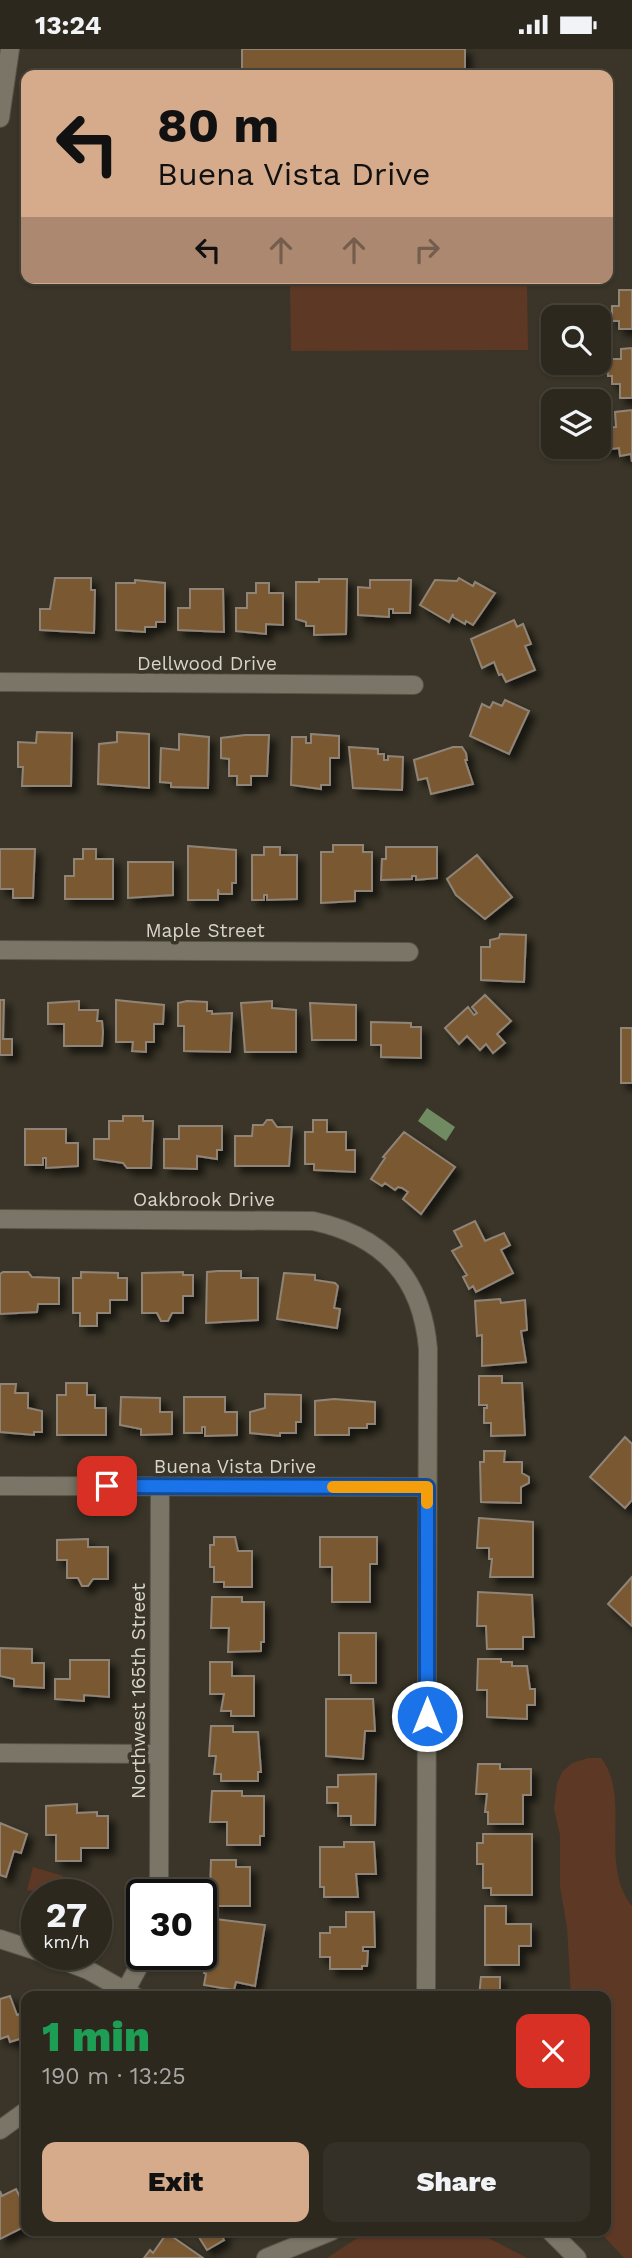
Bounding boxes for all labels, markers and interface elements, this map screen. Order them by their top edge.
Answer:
text: 13:24 [35,10,101,40]
text: 80 m [157,96,279,154]
icon: left [42,98,133,189]
text: Buena Vista Drive [157,155,431,193]
icon: left [189,231,227,269]
icon: ahead [262,231,300,269]
icon: ahead [335,231,373,269]
icon: right [408,231,446,269]
map controls [541,305,611,459]
button: search [541,305,611,375]
button: layers [541,389,611,459]
street label: Dellwood Drive [137,652,277,675]
street label: Maple Street [145,919,265,942]
street label: Oakbrook Drive [133,1188,275,1211]
street label: Buena Vista Drive [154,1455,316,1478]
pin [77,1456,137,1516]
icon: arrive [88,1467,126,1505]
street label: Northwest 165th Street [127,1583,150,1799]
position arrow [390,1679,464,1753]
speed limit sign: 30 [126,1879,217,1970]
text: 27 [46,1894,87,1936]
text: km/h [43,1931,90,1952]
text: 1 min [42,2012,150,2061]
button: close [516,2014,590,2088]
text: 190 m · 13:25 [42,2063,186,2090]
button: Exit [42,2142,309,2222]
button: Share [323,2142,590,2222]

